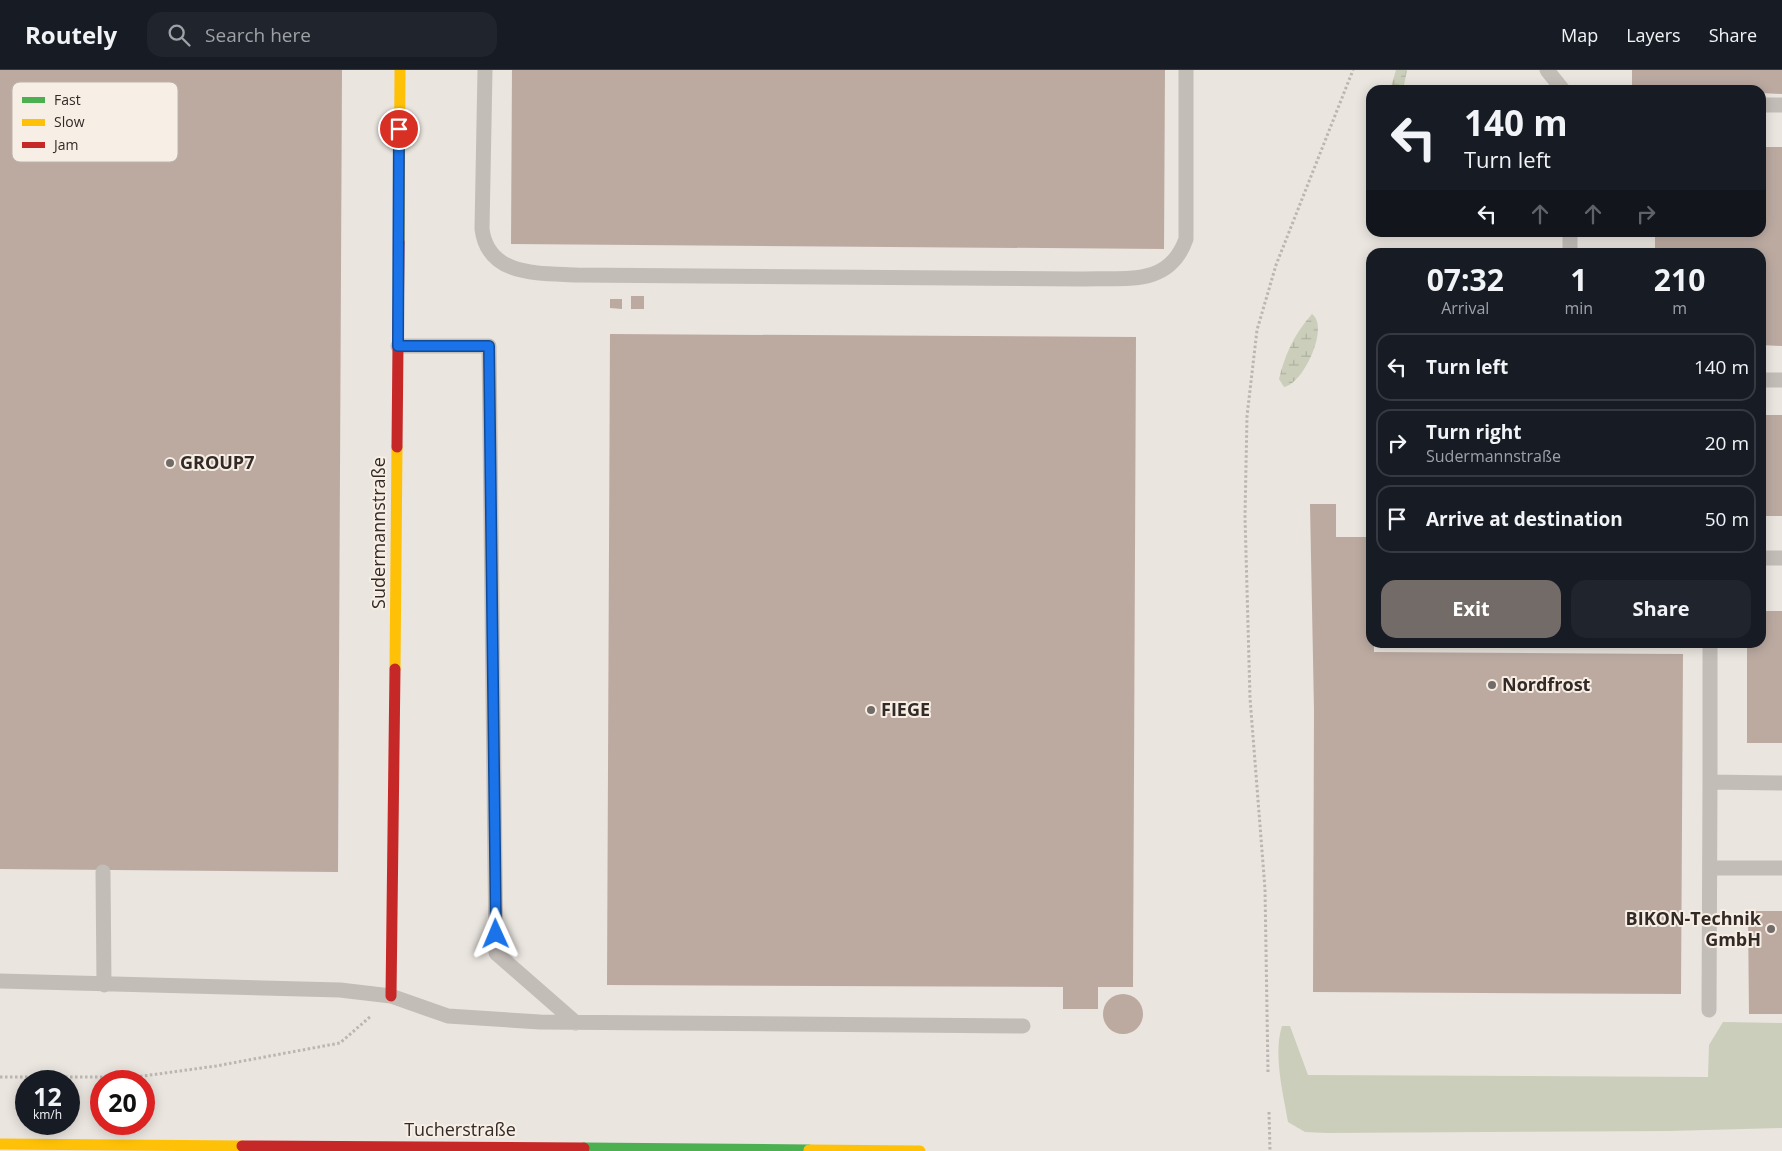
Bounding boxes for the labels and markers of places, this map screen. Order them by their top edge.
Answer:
pin [378,108,420,150]
place label: GROUP7 [180,450,254,474]
marker: GROUP7 [164,457,176,469]
place label: Nordfrost [1502,672,1591,696]
marker: Nordfrost [1486,679,1498,691]
place label: FIEGE [881,697,930,721]
marker: FIEGE [865,704,877,716]
place label: BIKON-Technik GmbH [1626,906,1762,951]
marker: BIKON-Technik GmbH [1765,923,1777,935]

